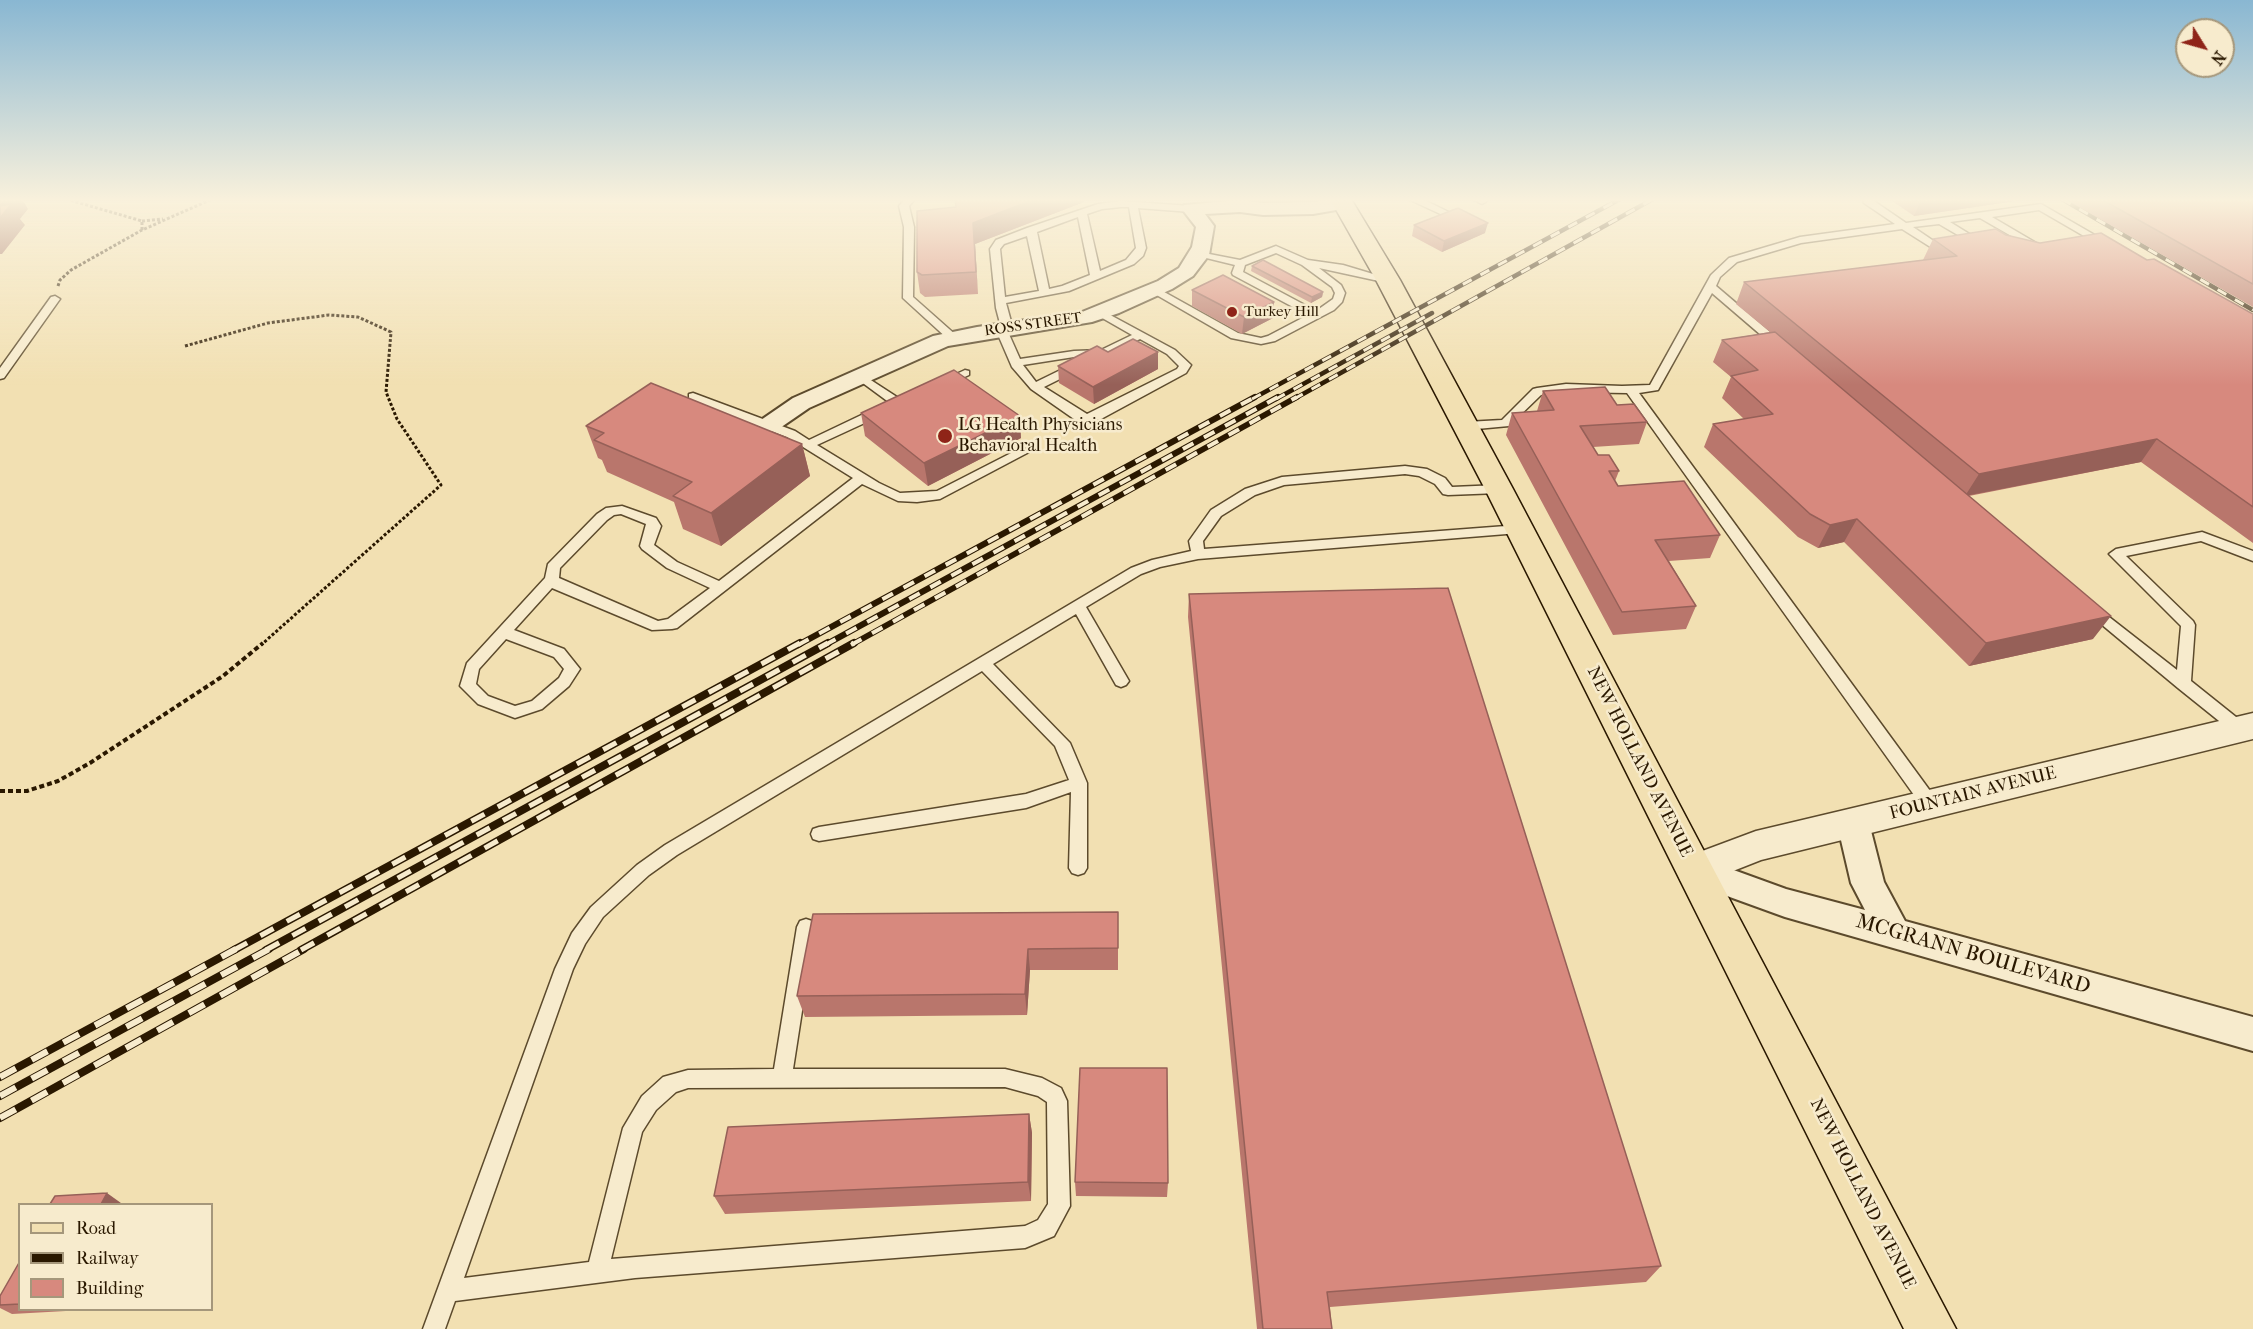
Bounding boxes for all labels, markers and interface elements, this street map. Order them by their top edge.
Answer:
north arrow [2175,18,2235,78]
text: N [2207,47,2229,68]
place label: Turkey Hill [1244,303,1319,321]
marker: Turkey Hill [1225,305,1239,319]
street label: ROSS STREET [983,309,1083,341]
place label: LG Health Physicians Behavioral Health [958,415,1122,458]
marker: LG Health Physicians Behavioral Health [936,427,954,445]
street label: NEW HOLLAND AVENUE [1581,663,1697,861]
street label: FOUNTAIN AVENUE [1887,763,2059,825]
street label: MCGRANN BOULEVARD [1853,909,2093,1001]
street label: NEW HOLLAND AVENUE [1804,1095,1920,1293]
legend [18,1203,213,1311]
text: Road [76,1218,116,1239]
text: Railway [76,1248,139,1269]
text: Building [76,1278,143,1299]

